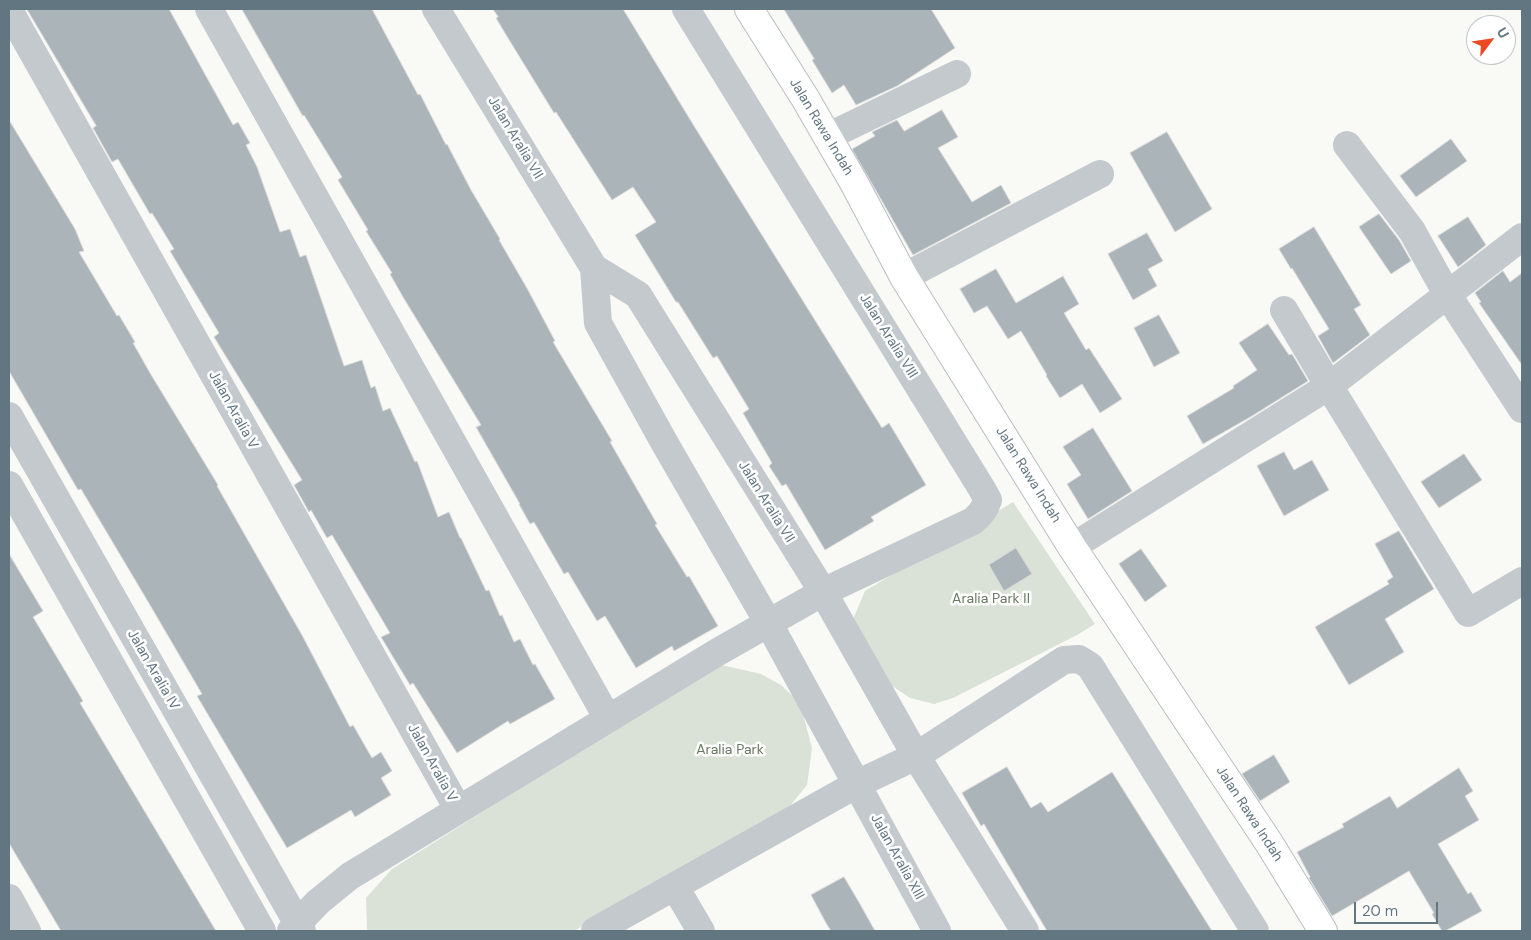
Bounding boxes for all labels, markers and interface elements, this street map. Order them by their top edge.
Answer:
north arrow [1466,15,1516,65]
text: U [1493,24,1513,42]
street label: Jalan Rawa Indah [785,75,857,179]
street label: Jalan Aralia VII [484,94,546,182]
street label: Jalan Aralia VIII [855,291,921,381]
street label: Jalan Aralia V [205,368,261,452]
street label: Jalan Rawa Indah [992,424,1064,526]
street label: Jalan Aralia VII [734,458,798,546]
park label: Aralia Park II [952,591,1030,607]
street label: Jalan Aralia IV [123,627,183,713]
street label: Jalan Aralia V [404,721,460,805]
park label: Aralia Park [696,742,764,758]
street label: Jalan Rawa Indah [1212,763,1286,865]
street label: Jalan Aralia XIII [867,811,927,903]
scale bar [1356,892,1440,924]
text: 20 m [1362,901,1398,921]

